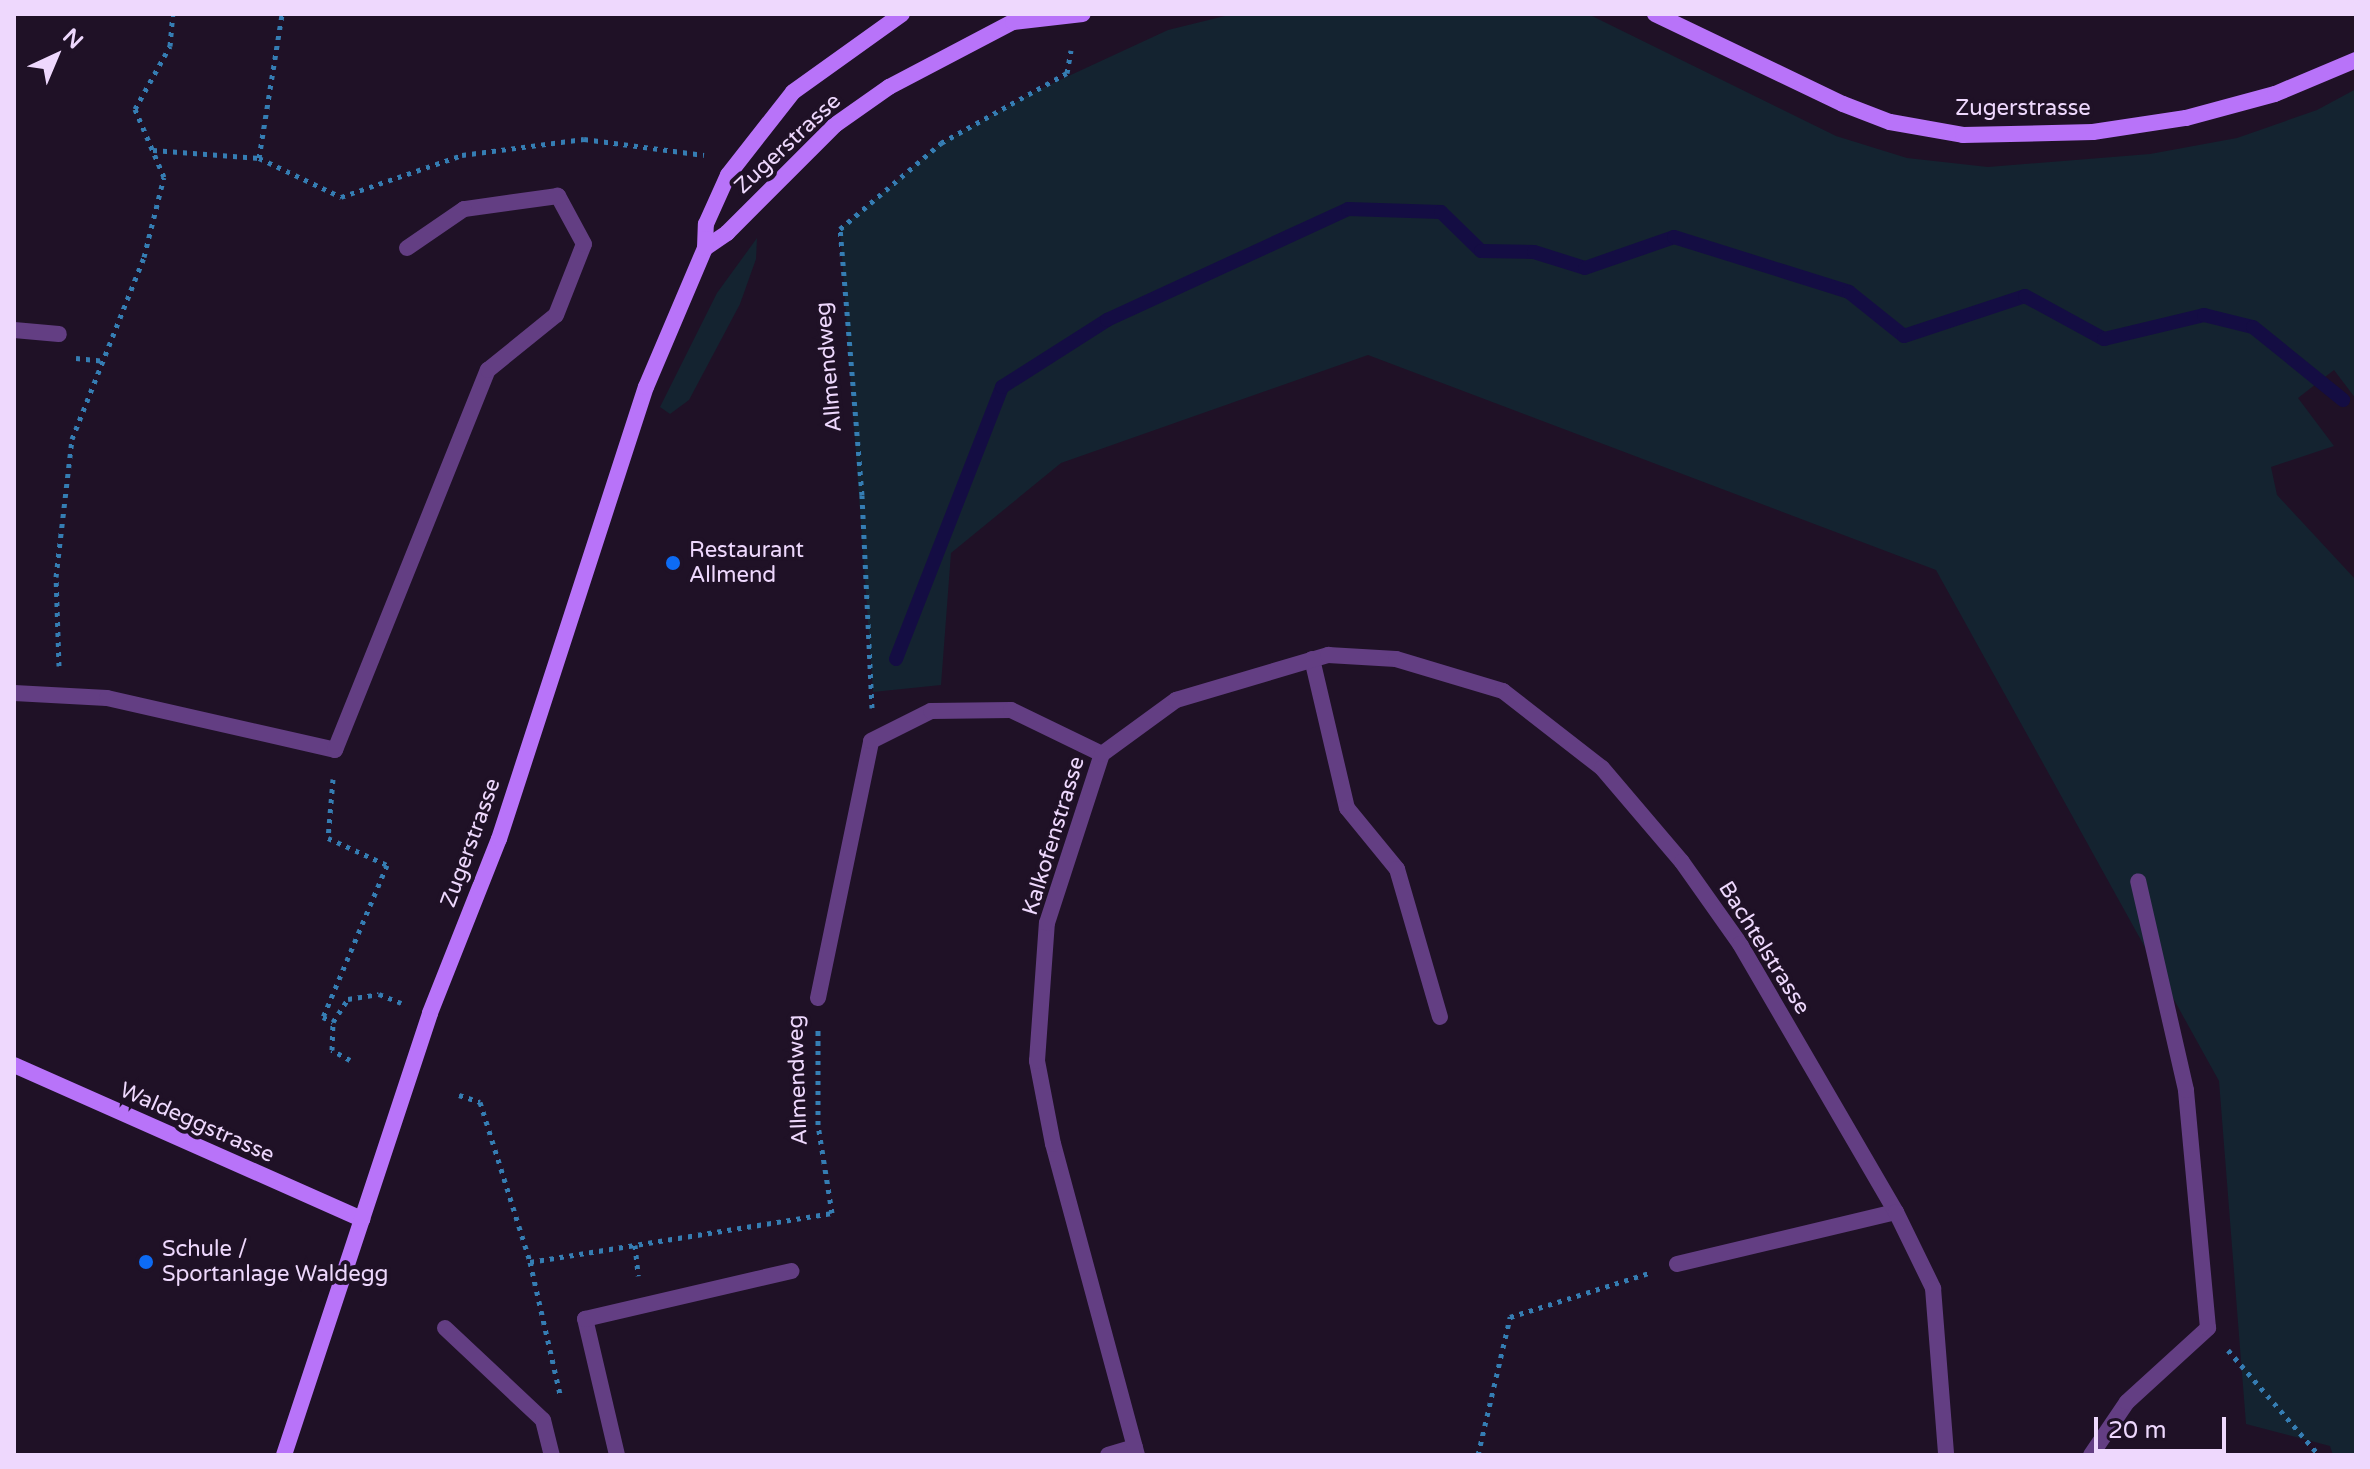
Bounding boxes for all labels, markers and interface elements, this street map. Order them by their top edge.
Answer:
north arrow [16,16,96,96]
text: N [57,23,88,54]
street label: Zugerstrasse [729,88,847,200]
street label: Zugerstrasse [1955,96,2091,122]
street label: Allmendweg [810,301,848,433]
place label: Restaurant Allmend [689,537,804,588]
marker: Restaurant Allmend [664,554,682,572]
street label: Kalkofenstrasse [1017,753,1091,919]
street label: Zugerstrasse [435,775,507,911]
street label: Bachtelstrasse [1713,877,1815,1019]
street label: Allmendweg [783,1014,813,1146]
street label: Waldeggstrasse [116,1077,278,1169]
place label: Schule / Sportanlage Waldegg [162,1236,388,1288]
marker: Schule / Sportanlage Waldegg [137,1253,155,1271]
scale bar [2098,1401,2230,1451]
text: 20 m [2108,1416,2166,1445]

